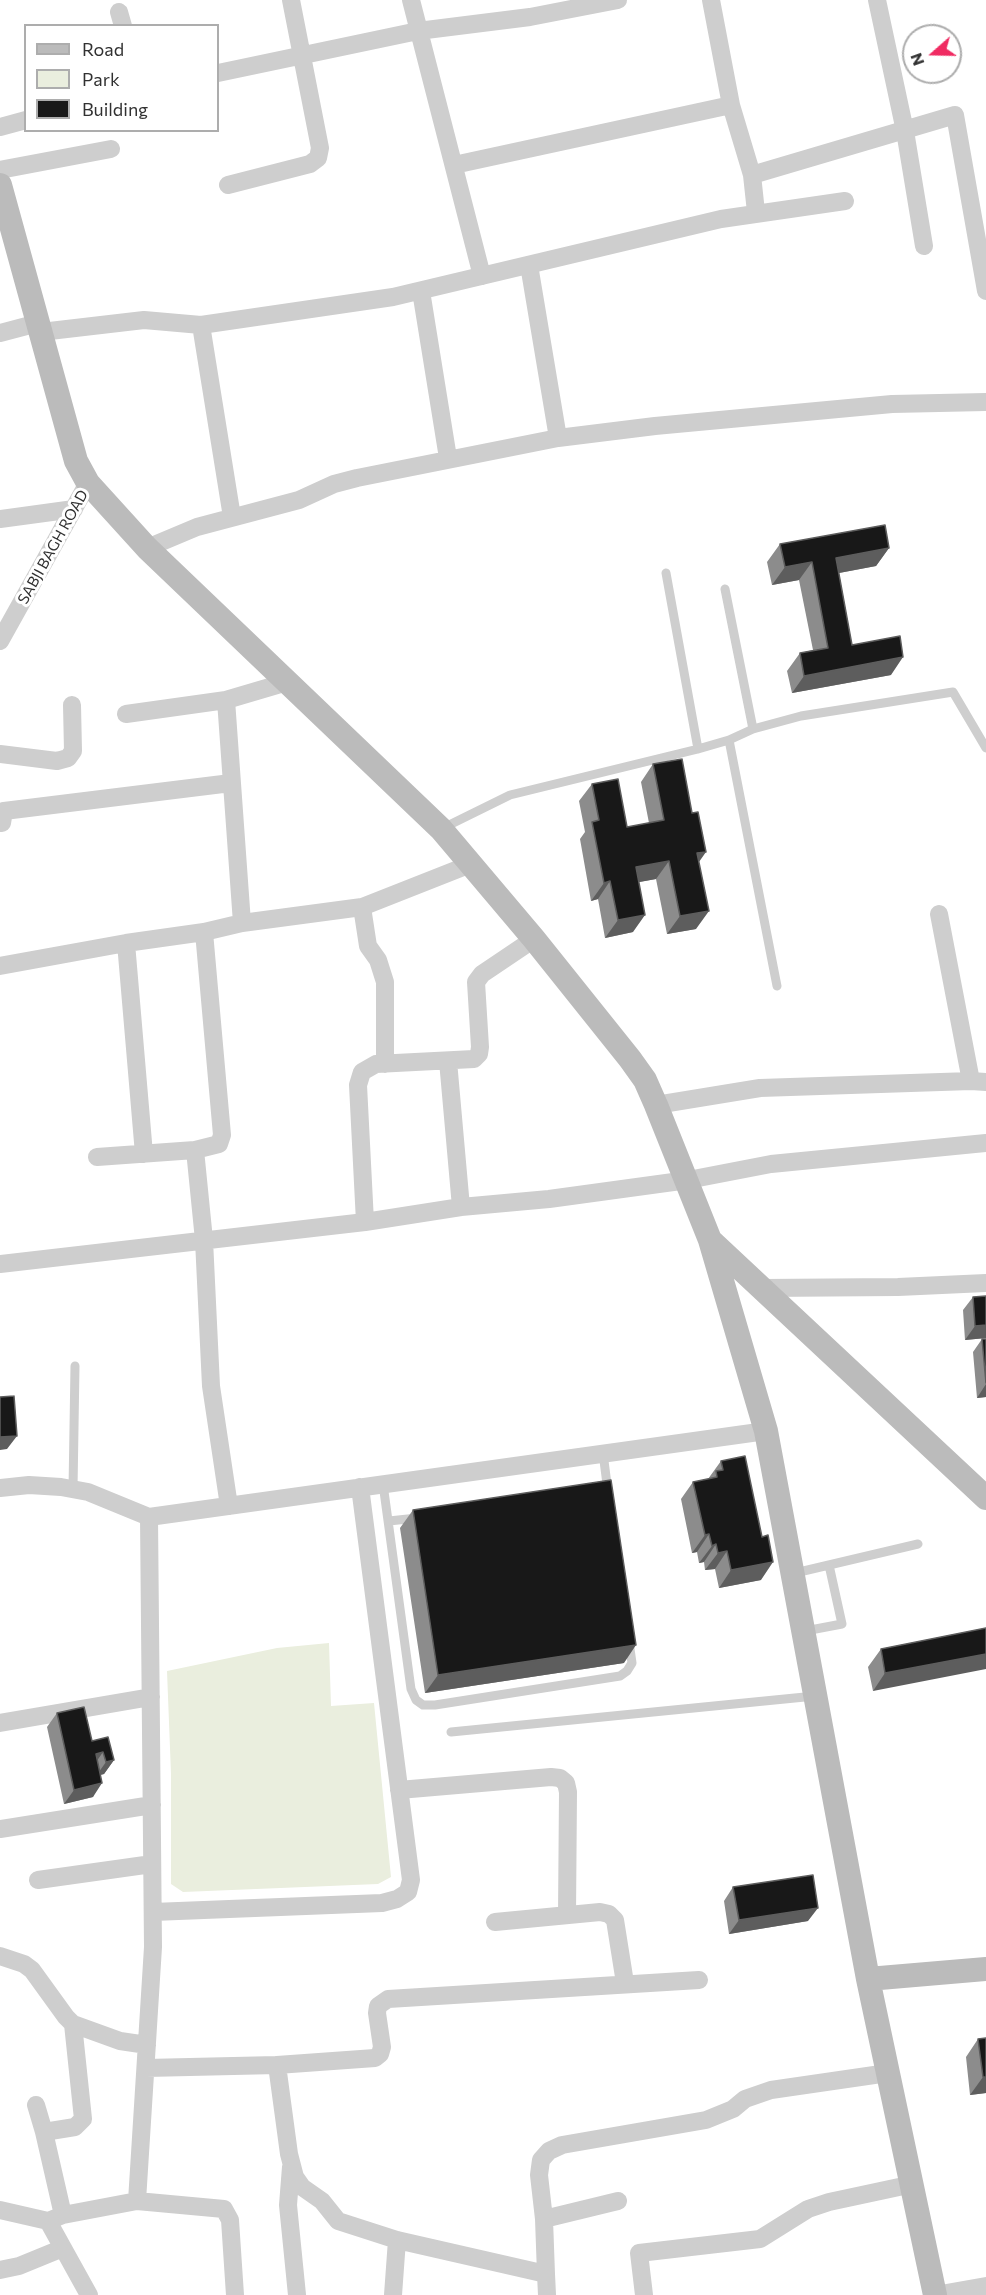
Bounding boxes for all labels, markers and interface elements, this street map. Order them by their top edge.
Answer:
legend [24,24,219,132]
north arrow [902,24,962,84]
text: Road [82,38,124,60]
text: N [906,51,927,69]
text: Park [82,68,120,90]
text: Building [82,98,148,120]
street label: SABJI BAGH ROAD [14,487,92,607]

